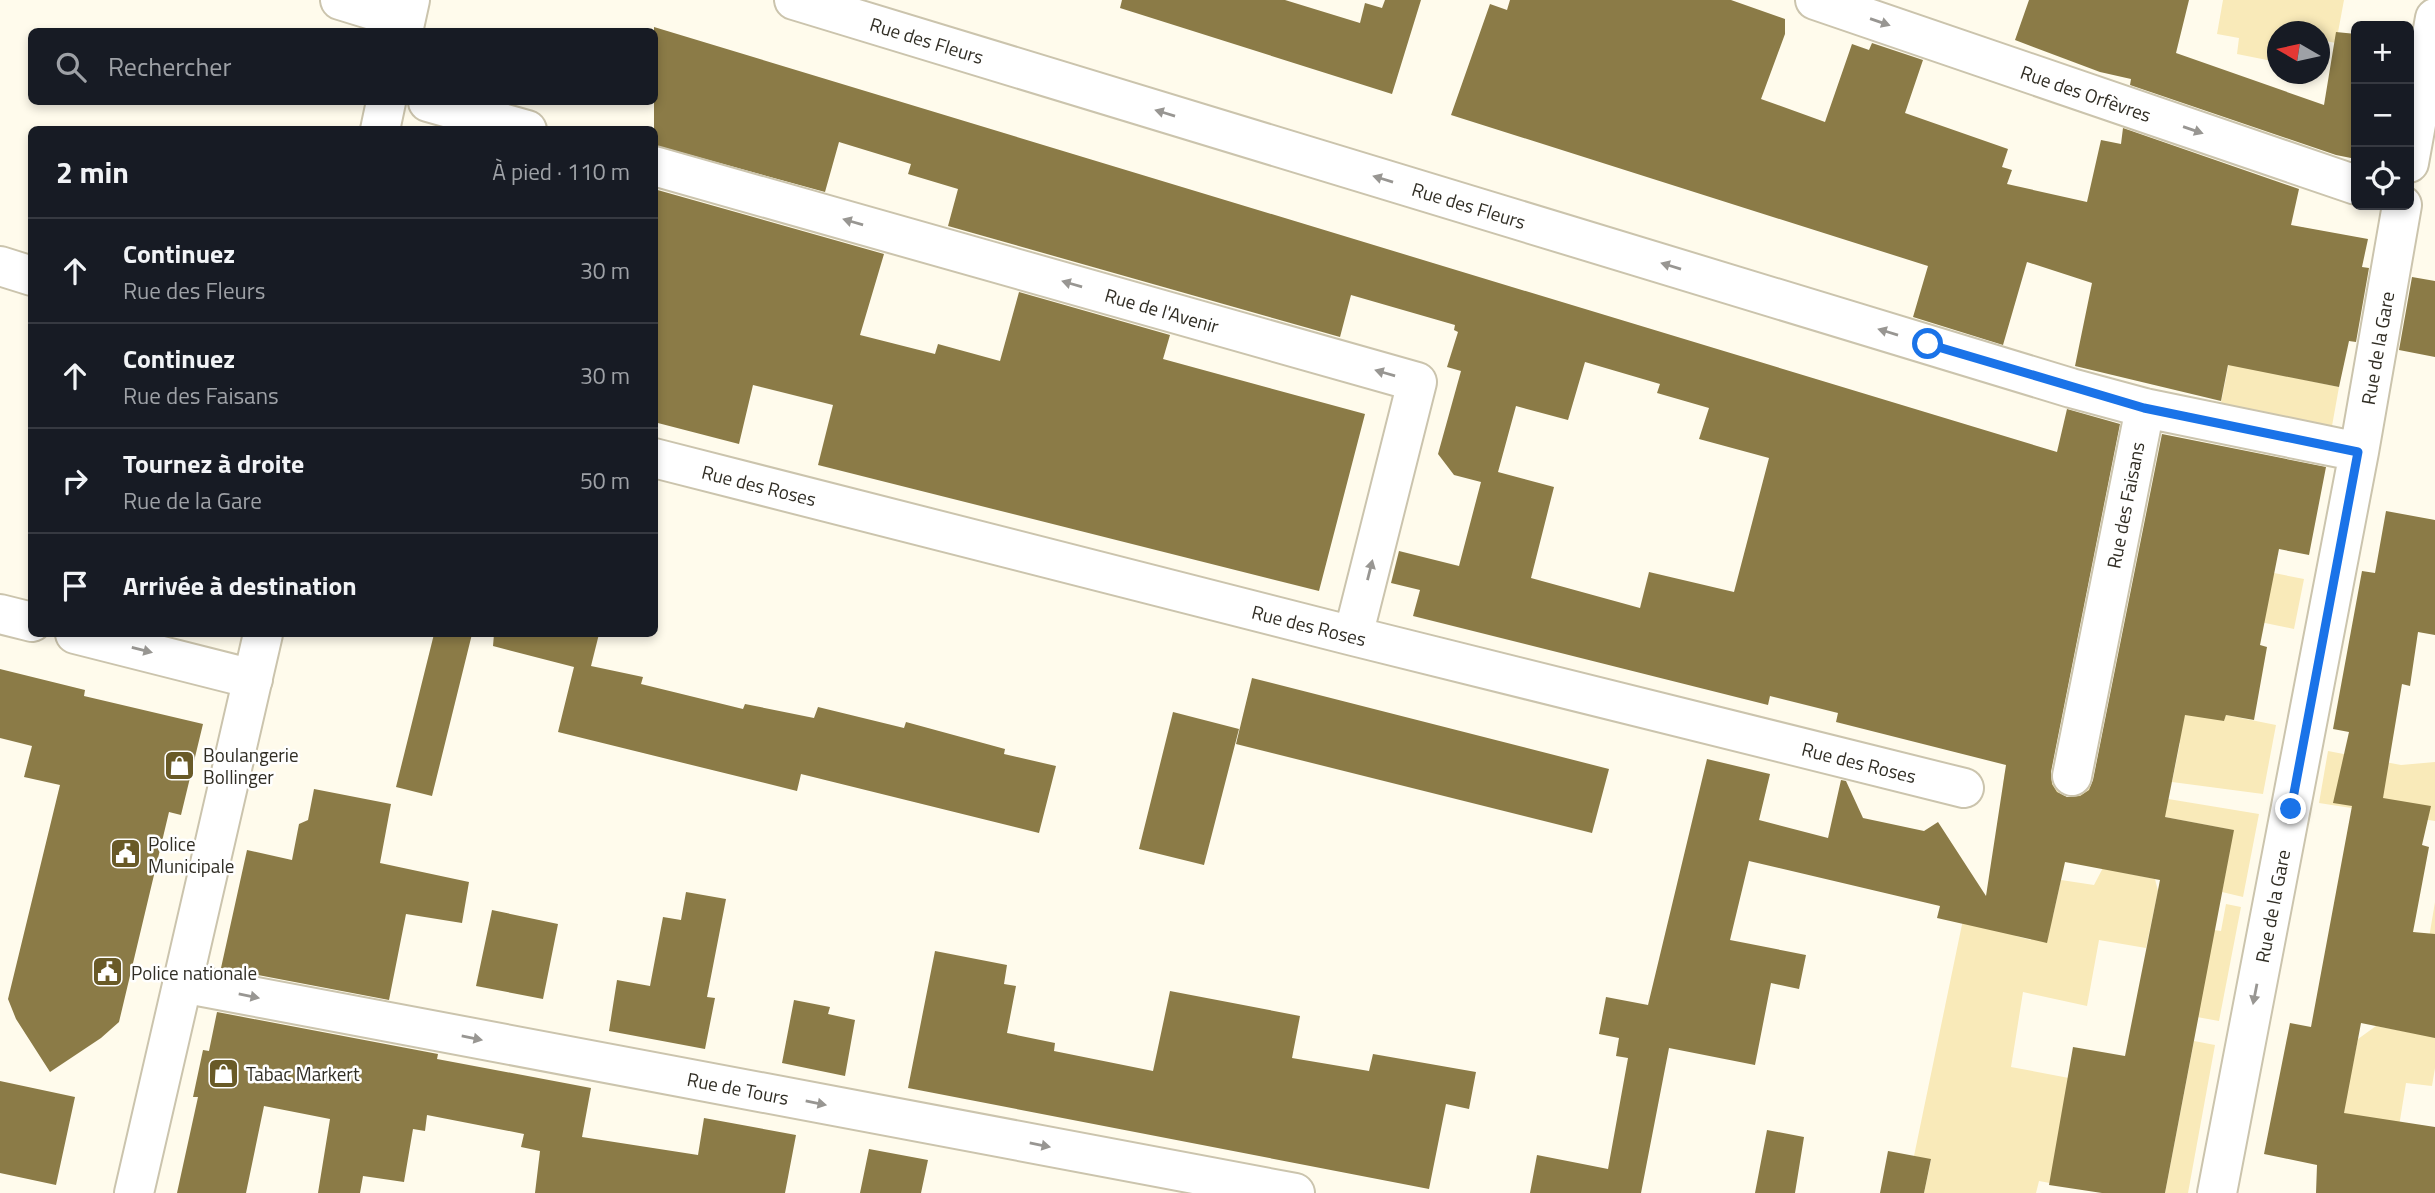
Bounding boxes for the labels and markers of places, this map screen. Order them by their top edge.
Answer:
place label: Boulangerie Bollinger [203,740,299,791]
shop icon: Boulangerie Bollinger [163,748,197,782]
place label: Police Municipale [148,829,234,880]
public building icon: Police Municipale [108,837,142,871]
public building icon: Police nationale [91,955,125,989]
place label: Police nationale [131,958,257,987]
shop icon: Tabac Markert [206,1056,240,1090]
place label: Tabac Markert [246,1059,360,1088]

